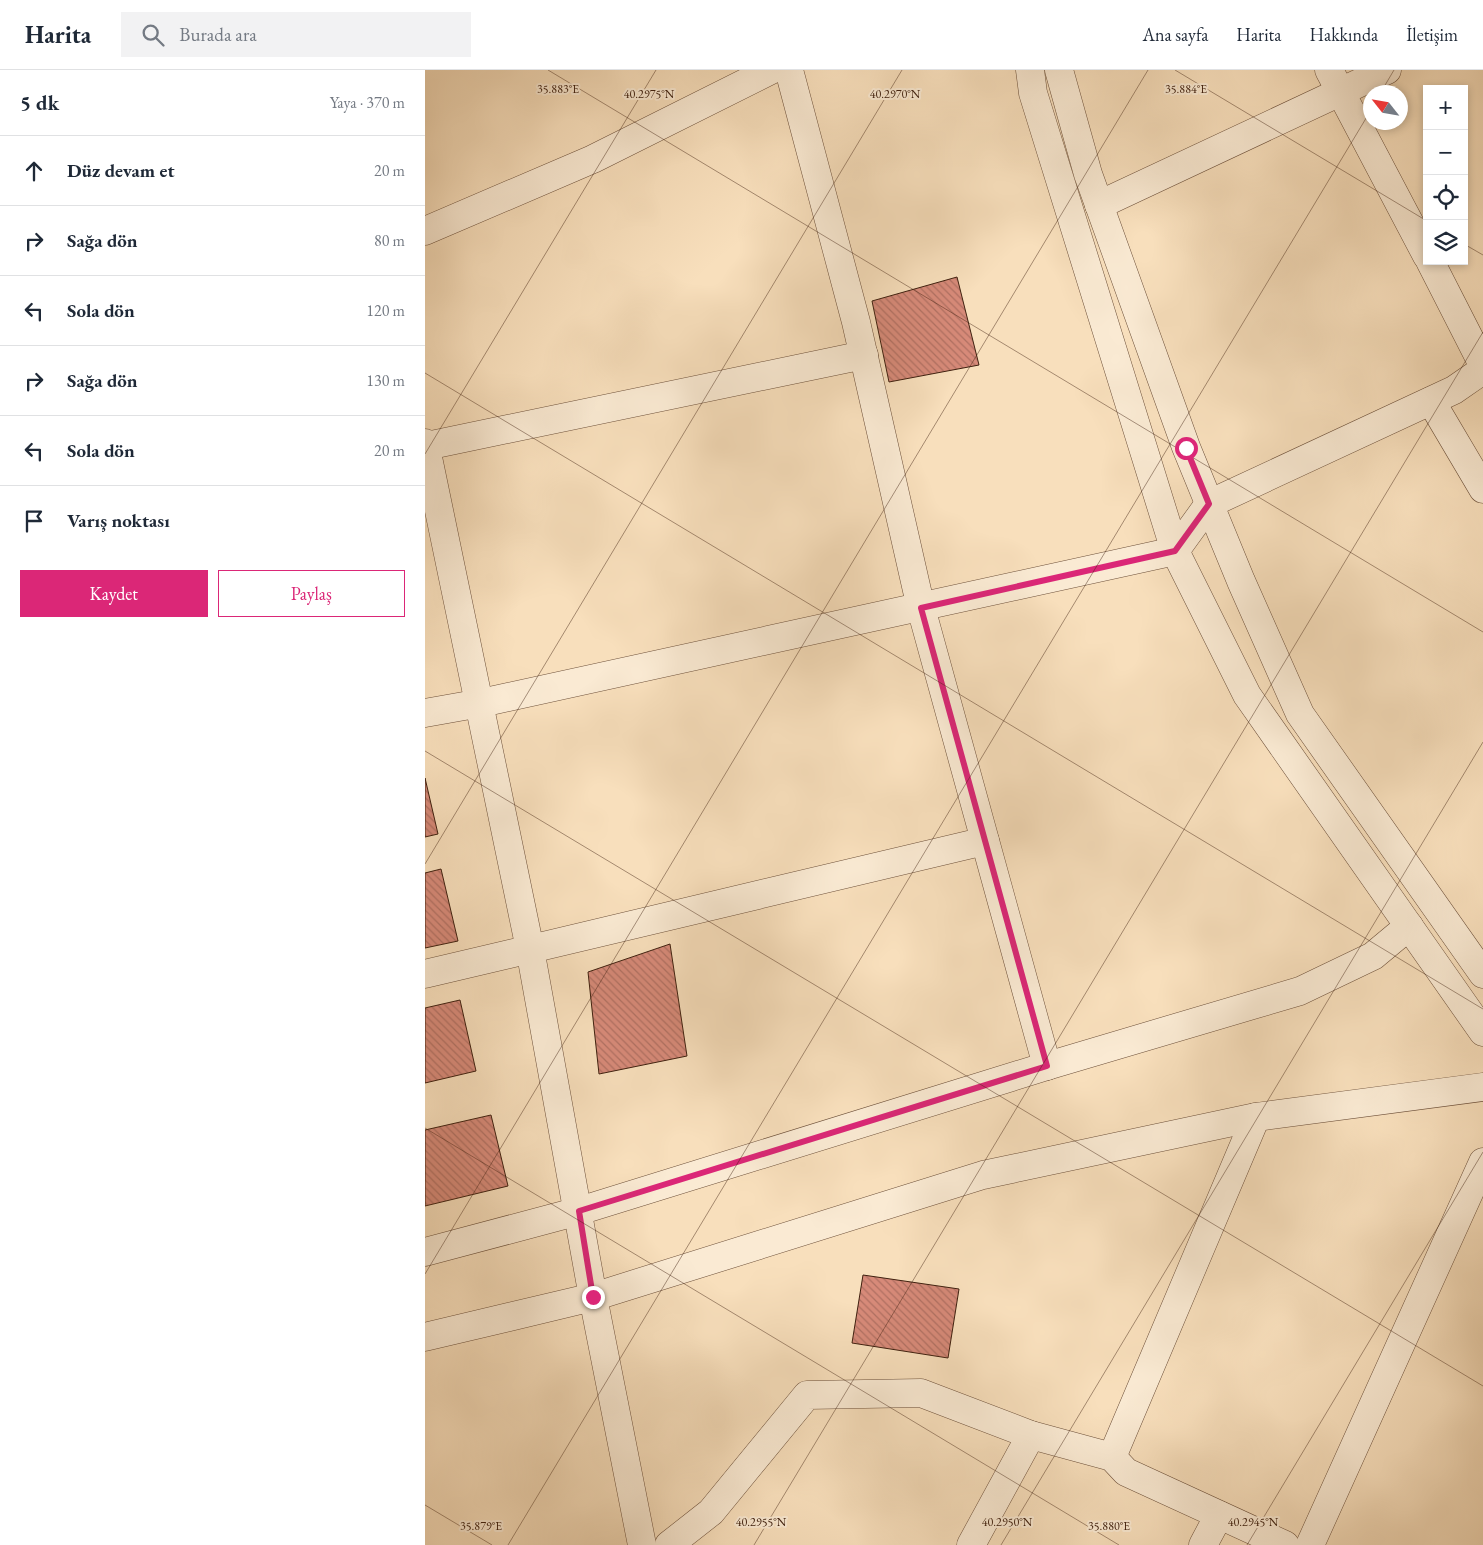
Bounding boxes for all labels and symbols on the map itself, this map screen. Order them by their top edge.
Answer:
text: 35.883°E [537,81,579,97]
text: 35.884°E [1165,81,1207,97]
north arrow [1363,85,1408,130]
text: 40.2975°N [624,86,675,102]
text: 40.2970°N [870,86,921,102]
route start [1175,437,1198,460]
route end [582,1286,605,1309]
text: 40.2955°N [736,1514,787,1530]
text: 40.2950°N [982,1514,1033,1530]
text: 40.2945°N [1228,1514,1279,1530]
text: 35.879°E [460,1518,502,1534]
text: 35.880°E [1088,1518,1130,1534]

